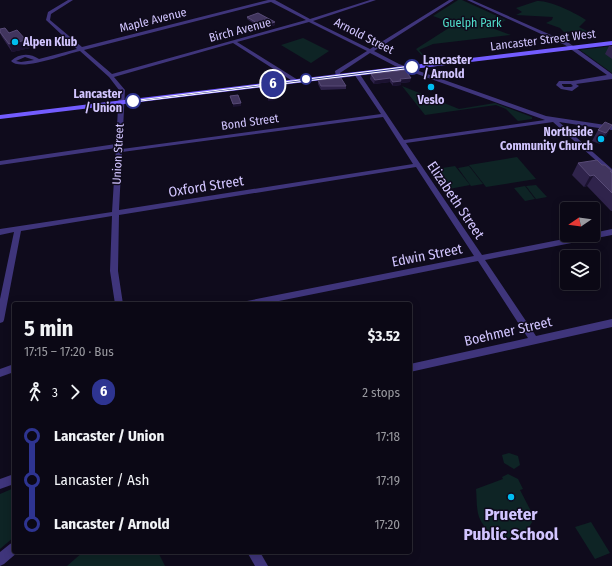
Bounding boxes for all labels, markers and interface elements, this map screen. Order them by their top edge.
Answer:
street label: Maple Avenue [118,5,188,35]
street label: Birch Avenue [207,15,273,45]
street label: Arnold Street [332,15,396,57]
park label: Guelph Park [442,16,502,30]
street label: Lancaster Street West [489,27,597,53]
place label: Alpen Klub [22,35,78,49]
marker: Alpen Klub [10,37,20,47]
place label: Lancaster / Arnold [423,53,472,81]
marker: Lancaster / Arnold [404,59,420,75]
line badge: 6 [260,71,286,97]
unlabelled marker [300,73,312,85]
text: 6 [269,75,277,92]
marker: Veslo [426,82,436,92]
place label: Lancaster / Union [73,87,123,115]
marker: Lancaster / Union [125,93,141,109]
place label: Veslo [417,93,445,107]
street label: Bond Street [220,111,280,133]
street label: Union Street [109,123,127,185]
place label: Northside Community Church [500,125,593,153]
marker: Northside Community Church [596,134,606,144]
street label: Elizabeth Street [423,158,488,243]
street label: Oxford Street [167,172,245,201]
north arrow [560,202,600,242]
map controls [560,202,600,290]
street label: Edwin Street [390,240,464,271]
button: layers [560,250,600,290]
street label: Boehmer Street [463,313,554,350]
text: 5 min [24,315,73,342]
text: $3.52 [368,327,400,345]
text: 17:15 – 17:20 · Bus [24,344,114,359]
icon: walk [24,381,46,403]
icon: forward [64,381,86,403]
text: 6 [100,383,107,400]
text: 3 [52,385,58,400]
text: 2 stops [362,385,400,400]
text: Lancaster / Union [54,427,164,445]
text: 17:18 [376,429,400,444]
text: Lancaster / Ash [54,471,149,489]
text: 17:19 [376,473,400,488]
marker: Prueter Public School [506,492,516,502]
place label: Prueter Public School [464,504,559,545]
text: Lancaster / Arnold [54,515,170,533]
text: 17:20 [374,517,400,532]

